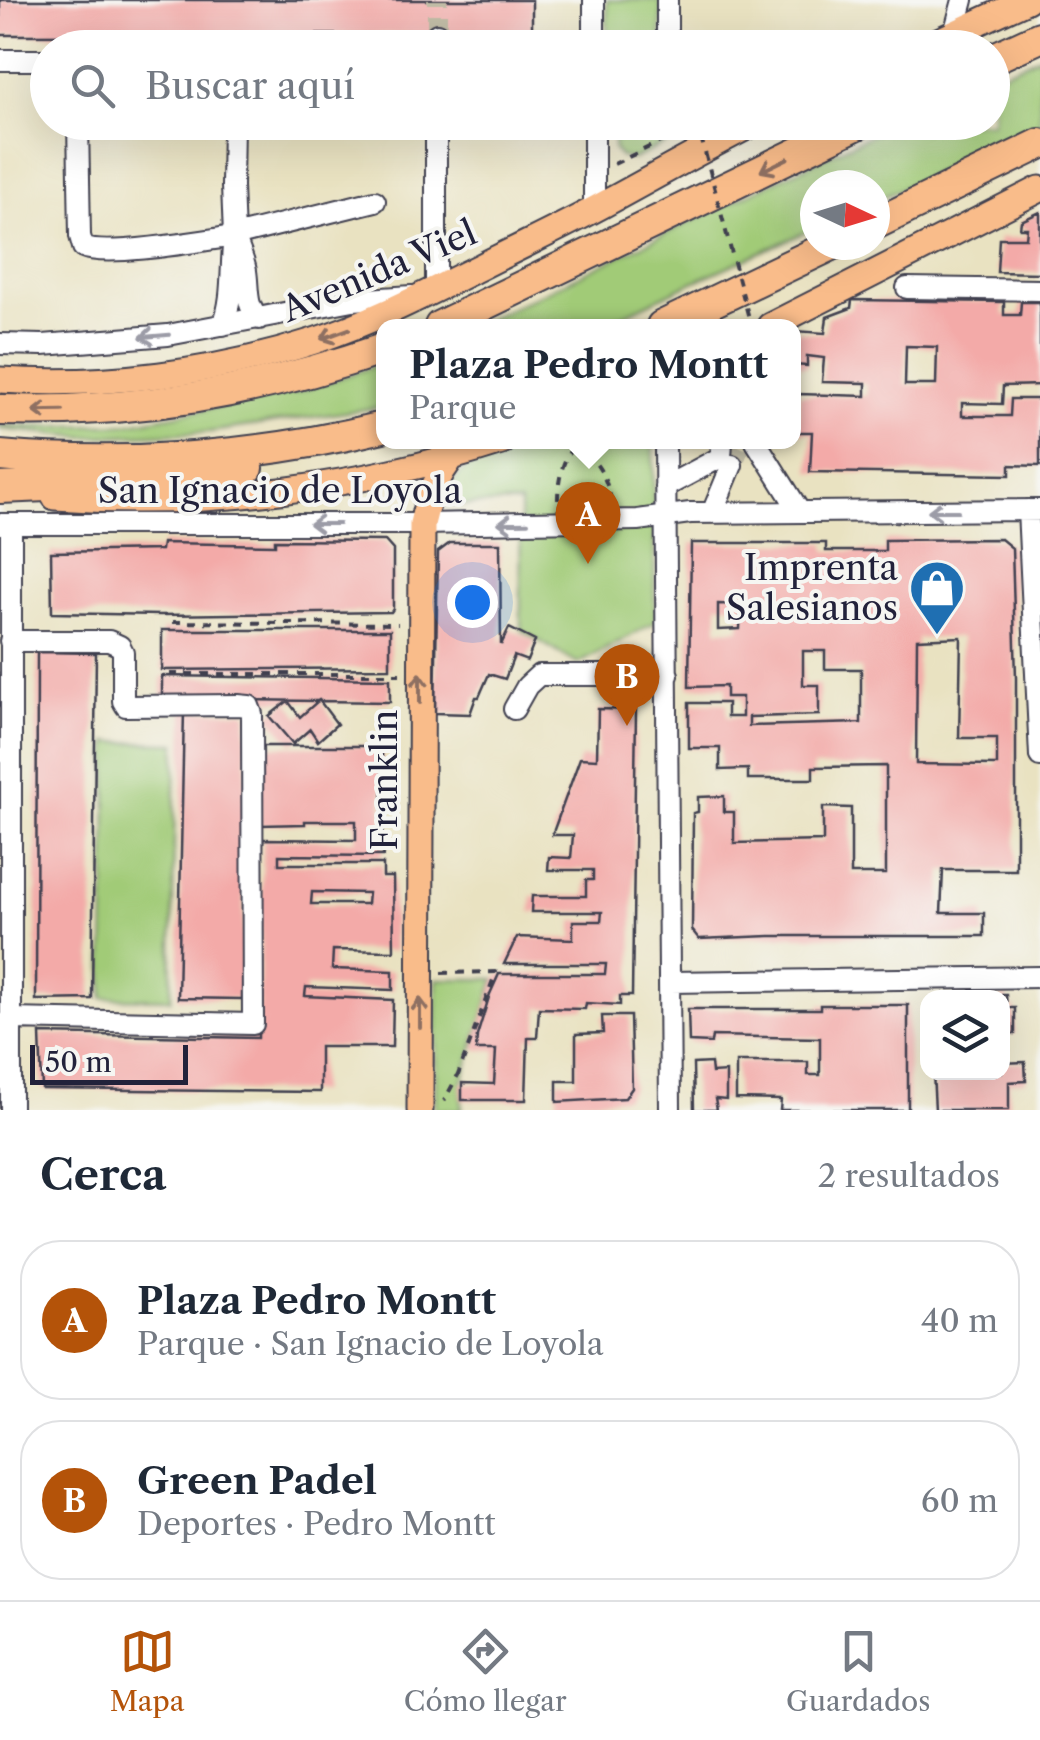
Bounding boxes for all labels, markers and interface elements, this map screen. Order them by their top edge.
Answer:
search box [30,30,1010,140]
icon: search [65,58,120,113]
text: Buscar aquí [145,62,355,109]
one-way arrow [760,156,790,175]
north arrow [800,170,890,260]
street label: Avenida Viel [274,210,483,331]
popup [376,319,801,449]
one-way arrow [320,326,351,344]
one-way arrow [140,327,172,346]
text: Plaza Pedro Montt [409,341,768,388]
text: Parque [409,388,517,427]
one-way arrow [32,401,64,420]
street label: San Ignacio de Loyola [98,469,463,512]
pin: A [556,482,620,564]
one-way arrow [927,502,960,520]
one-way arrow [498,513,530,532]
one-way arrow [309,515,341,534]
place label: Imprenta Salesianos [726,546,899,629]
shop icon: Imprenta Salesianos [907,558,967,637]
your location [447,577,498,628]
pin: B [594,644,660,726]
one-way arrow [410,672,430,704]
street label: Franklin [363,710,406,850]
map controls [920,990,1010,1080]
button: layers [920,990,1010,1080]
one-way arrow [410,997,430,1030]
scale bar [30,1040,188,1084]
text: 50 m [45,1045,112,1079]
text: Cerca [40,1149,166,1201]
text: 2 resultados [818,1156,1000,1195]
text: Plaza Pedro Montt [137,1277,496,1324]
text: A [62,1301,87,1340]
text: 40 m [921,1301,998,1340]
text: Parque · San Ignacio de Loyola [137,1324,604,1363]
text: Green Padel [137,1457,377,1504]
text: B [63,1481,86,1520]
text: 60 m [921,1481,998,1520]
text: Deportes · Pedro Montt [137,1504,496,1543]
tab: Mapa [110,1624,185,1718]
tab: Cómo llegar [404,1624,567,1718]
tab: Guardados [786,1624,930,1718]

